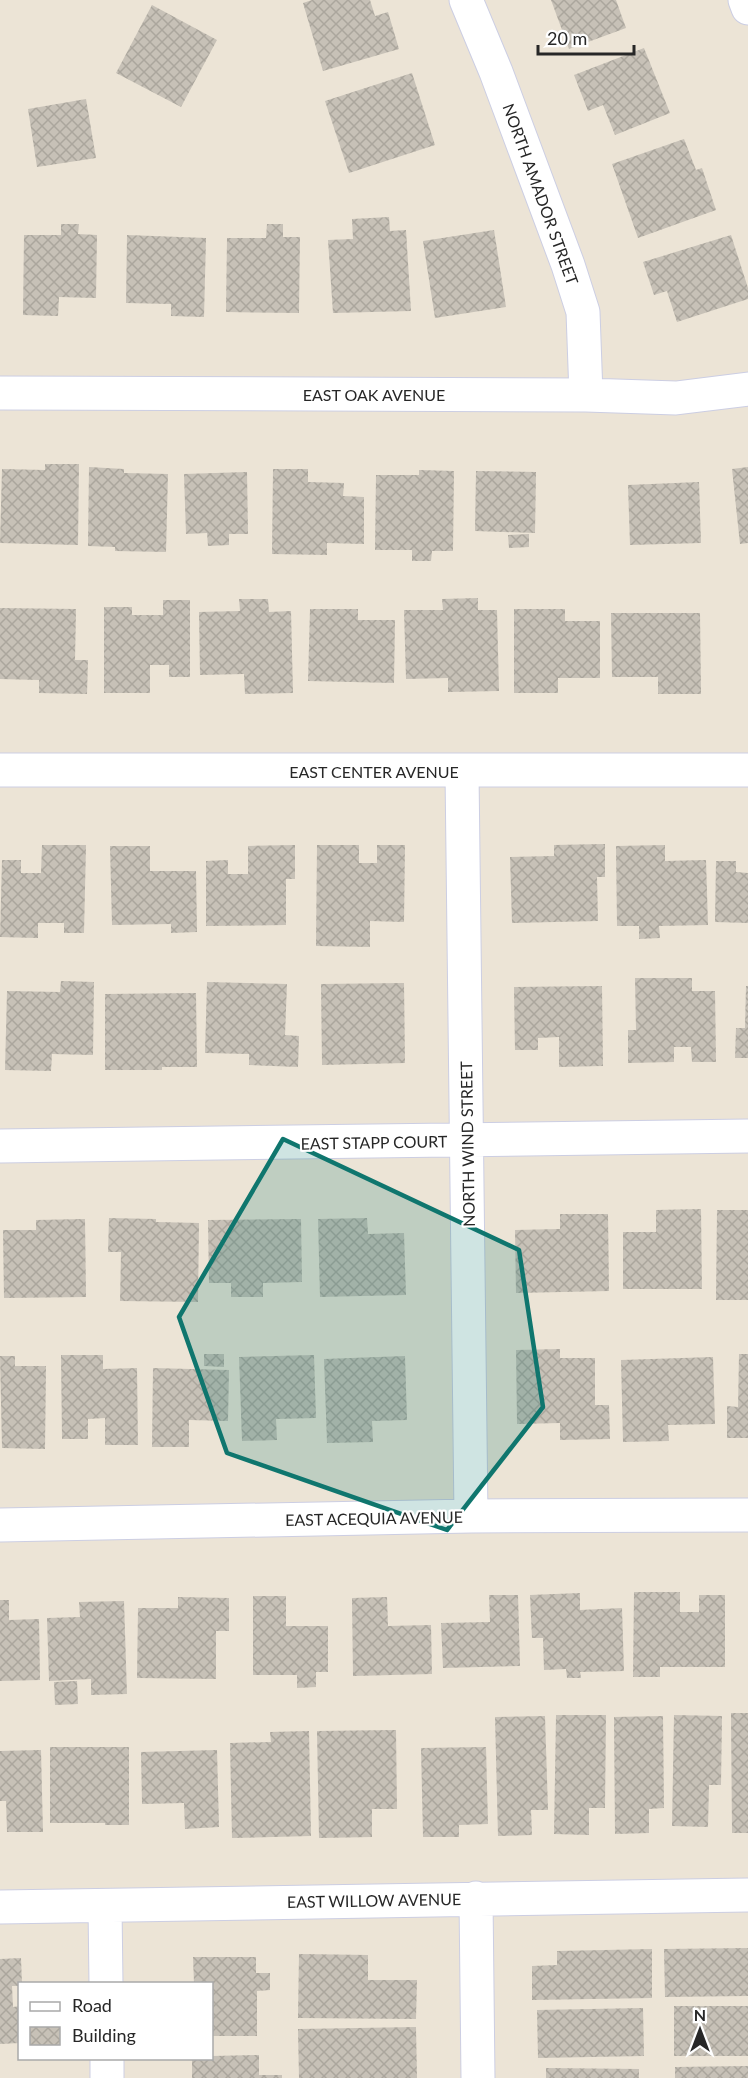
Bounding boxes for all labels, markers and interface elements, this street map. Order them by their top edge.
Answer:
scale bar [538,18,634,56]
text: 20 m [547,27,587,49]
street label: NORTH AMADOR STREET [499,101,583,288]
street label: EAST OAK AVENUE [303,385,445,404]
street label: EAST CENTER AVENUE [289,762,459,781]
street label: NORTH WIND STREET [456,1060,478,1227]
street label: EAST STAPP COURT [301,1131,448,1153]
street label: EAST ACEQUIA AVENUE [285,1507,463,1529]
street label: EAST WILLOW AVENUE [287,1889,461,1911]
legend [18,1982,213,2060]
text: Road [72,1994,112,2016]
north arrow [670,2000,730,2060]
text: N [694,2005,706,2024]
text: Building [72,2024,136,2046]

